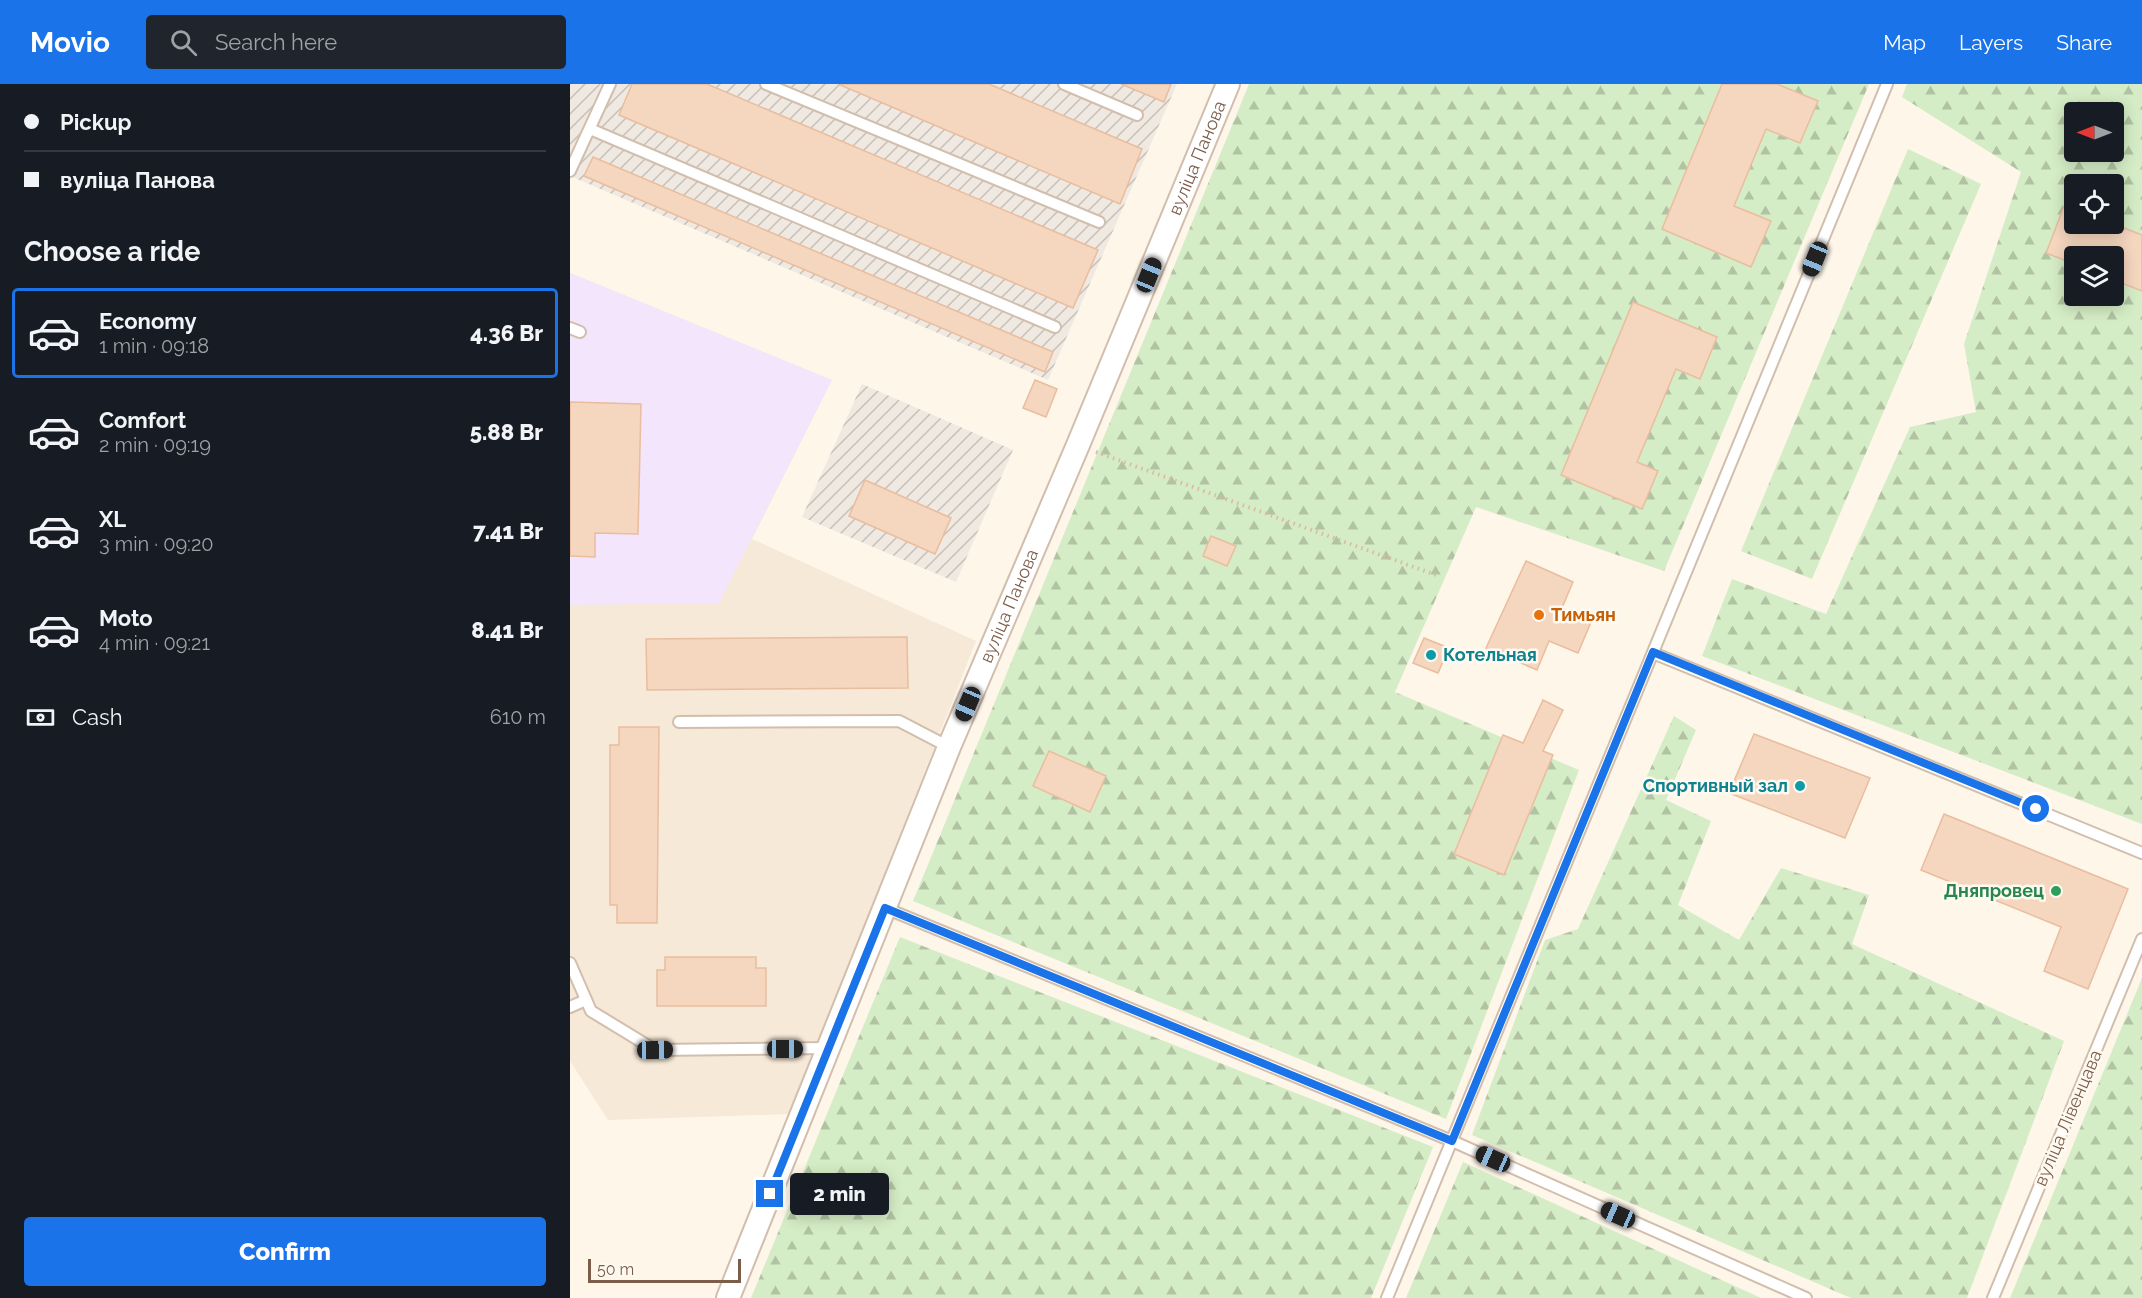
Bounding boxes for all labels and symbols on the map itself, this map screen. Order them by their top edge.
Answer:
street label: вуліца Панова [1164,97,1230,218]
north arrow [2064,102,2124,162]
car [1800,239,1830,279]
car [1134,255,1164,295]
street label: вуліца Панова [975,546,1042,666]
place label: Тимьян [1551,604,1616,625]
marker: Тимьян [1532,608,1546,622]
place label: Котельная [1443,644,1537,665]
marker: Котельная [1424,648,1438,662]
car [953,684,983,724]
place label: Спортивный зал [1643,775,1788,796]
marker: Спортивный зал [1793,779,1807,793]
route start [2022,795,2049,822]
place label: Дняпровец [1944,880,2044,901]
marker: Дняпровец [2049,884,2063,898]
car [767,1040,803,1058]
car [637,1041,673,1059]
street label: вуліца Лівенцава [2029,1047,2106,1189]
car [1473,1143,1513,1175]
callout: 2 min [791,1173,890,1215]
route end [756,1180,783,1207]
car [1598,1199,1638,1231]
scale bar [588,1256,741,1284]

